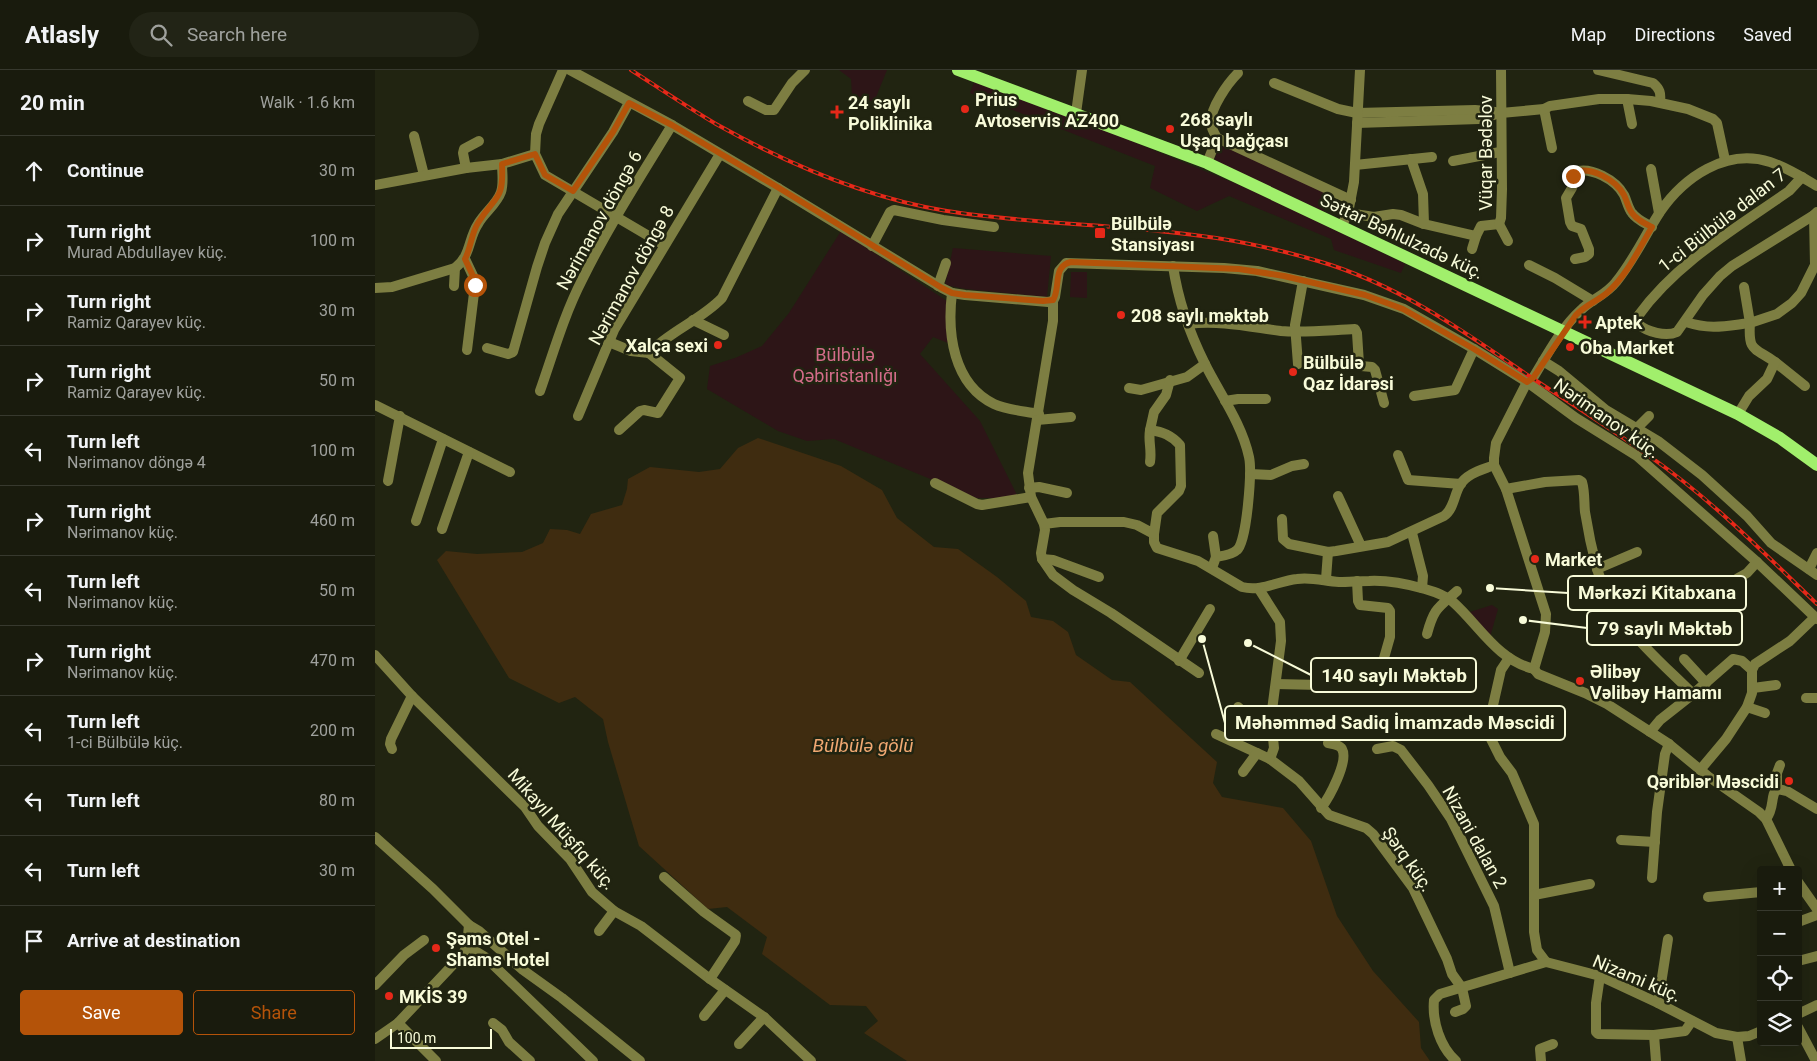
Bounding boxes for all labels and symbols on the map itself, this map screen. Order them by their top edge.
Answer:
place label: Prius Avtoservis AZ400 [975,89,1119,131]
place label: 24 saylı Poliklinika [848,92,933,134]
street label: Vüqar Bədəlov [1475,95,1496,211]
marker: Prius Avtoservis AZ400 [959,103,971,115]
marker: 24 saylı Poliklinika [830,105,844,119]
place label: 268 saylı Uşaq bağçası [1180,109,1289,151]
marker: 268 saylı Uşaq bağçası [1164,123,1176,135]
street label: Nərimanov döngə 6 [552,147,646,293]
street label: 1-ci Bülbülə dalan 7 [1654,164,1790,276]
route end [1562,165,1585,188]
street label: Səttar Bəhlulzadə küç. [1317,189,1487,283]
street label: Nərimanov döngə 8 [584,202,678,348]
place label: Bülbülə Stansiyası [1111,213,1195,255]
marker: Bülbülə Stansiyası [1093,226,1107,240]
route start [464,274,487,297]
place label: 208 saylı məktəb [1131,305,1269,326]
marker: 208 saylı məktəb [1115,309,1127,321]
place label: Aptek [1595,312,1643,333]
marker: Aptek [1579,316,1591,328]
place label: Xalça sexi [626,335,708,356]
place label: Oba Market [1580,337,1674,358]
marker: Xalça sexi [712,339,724,351]
marker: Oba Market [1564,341,1576,353]
park label: Bülbülə Qəbiristanlığı [792,344,898,386]
place label: Bülbülə Qaz İdarəsi [1303,352,1394,394]
marker: Bülbülə Qaz İdarəsi [1287,366,1299,378]
street label: Nərimanov küç. [1550,374,1664,462]
place label: Market [1545,549,1602,570]
marker: Market [1529,553,1541,565]
callout: Mərkəzi Kitabxana [1568,576,1746,610]
text: Mərkəzi Kitabxana [1578,581,1736,604]
callout: 79 saylı Məktəb [1587,611,1742,645]
text: 79 saylı Məktəb [1598,617,1733,640]
callout: 140 saylı Məktəb [1311,658,1476,692]
place label: Əlibəy Vəlibəy Hamamı [1590,661,1722,703]
text: 140 saylı Məktəb [1321,664,1467,687]
marker: Əlibəy Vəlibəy Hamamı [1574,675,1586,687]
callout: Məhəmməd Sadiq İmamzadə Məscidi [1225,706,1565,740]
text: Məhəmməd Sadiq İmamzadə Məscidi [1235,711,1555,734]
water label: Bülbülə gölü [812,734,914,757]
street label: Mikayıl Müşfiq küç. [504,764,620,894]
place label: Qəriblər Məscidi [1647,771,1779,792]
marker: Qəriblər Məscidi [1783,775,1795,787]
street label: Nizani dalan 2 [1438,782,1512,892]
street label: Şərq küç. [1378,823,1438,895]
place label: Şəms Otel - Shams Hotel [446,928,550,970]
marker: Şəms Otel - Shams Hotel [430,942,442,954]
street label: Nizami küç. [1590,950,1684,1006]
place label: MKİS 39 [399,986,468,1007]
marker: MKİS 39 [383,990,395,1002]
scale bar [390,1026,493,1049]

